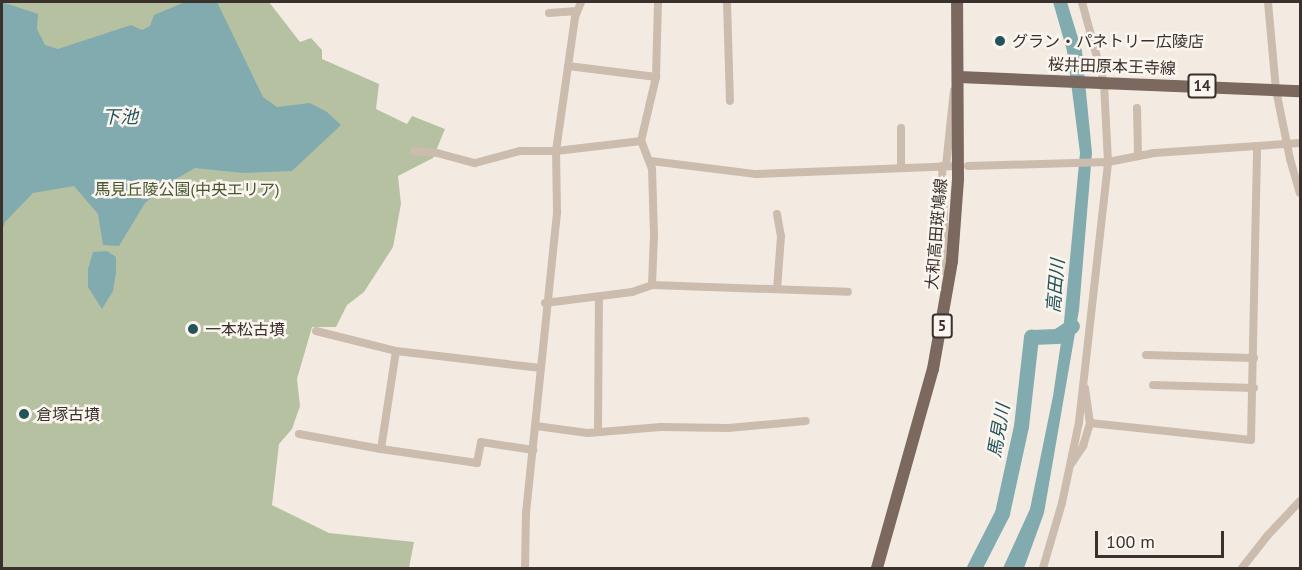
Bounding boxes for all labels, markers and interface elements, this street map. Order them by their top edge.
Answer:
place label: グラン・パネトリー広陵店 [1012,31,1204,51]
marker: グラン・パネトリー広陵店 [993,34,1007,48]
street label: 桜井田原本王寺線 [1048,54,1176,78]
road number: 14 [1187,74,1217,98]
water label: 下池 [102,106,138,128]
street label: 大和高田斑鳩線 [922,177,950,291]
park label: 馬見丘陵公園(中央エリア) [95,179,279,199]
water label: 高田川 [1043,258,1069,314]
road number: 5 [932,314,952,338]
place label: 一本松古墳 [205,319,285,339]
marker: 一本松古墳 [186,322,200,336]
water label: 馬見川 [984,403,1014,459]
place label: 倉塚古墳 [36,404,100,424]
marker: 倉塚古墳 [17,407,31,421]
scale bar [1098,519,1227,557]
text: 100 m [1106,530,1155,553]

